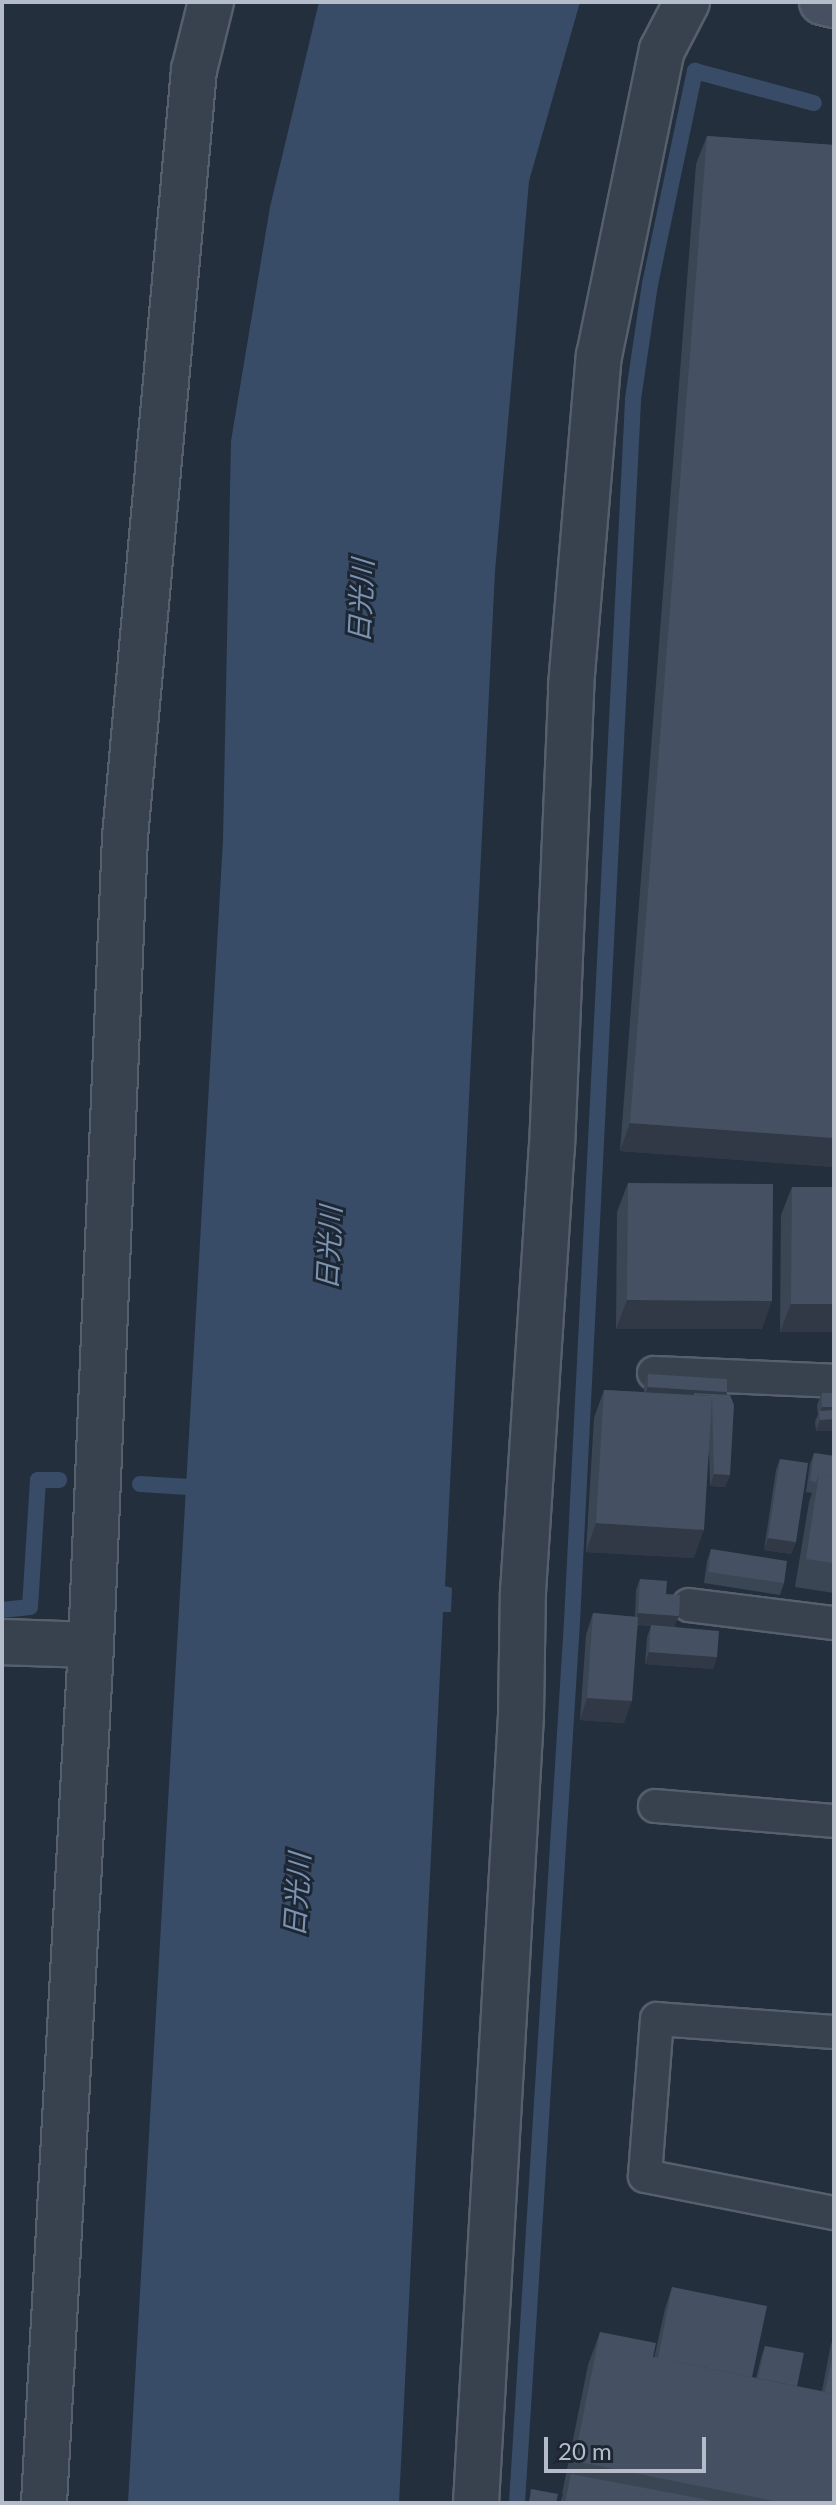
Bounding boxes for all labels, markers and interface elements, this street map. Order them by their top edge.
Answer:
water label: 日光川 [341,558,379,644]
water label: 日光川 [309,1205,347,1291]
water label: 日光川 [276,1852,316,1938]
scale bar [548,2421,710,2471]
text: 20 m [558,2436,612,2465]

